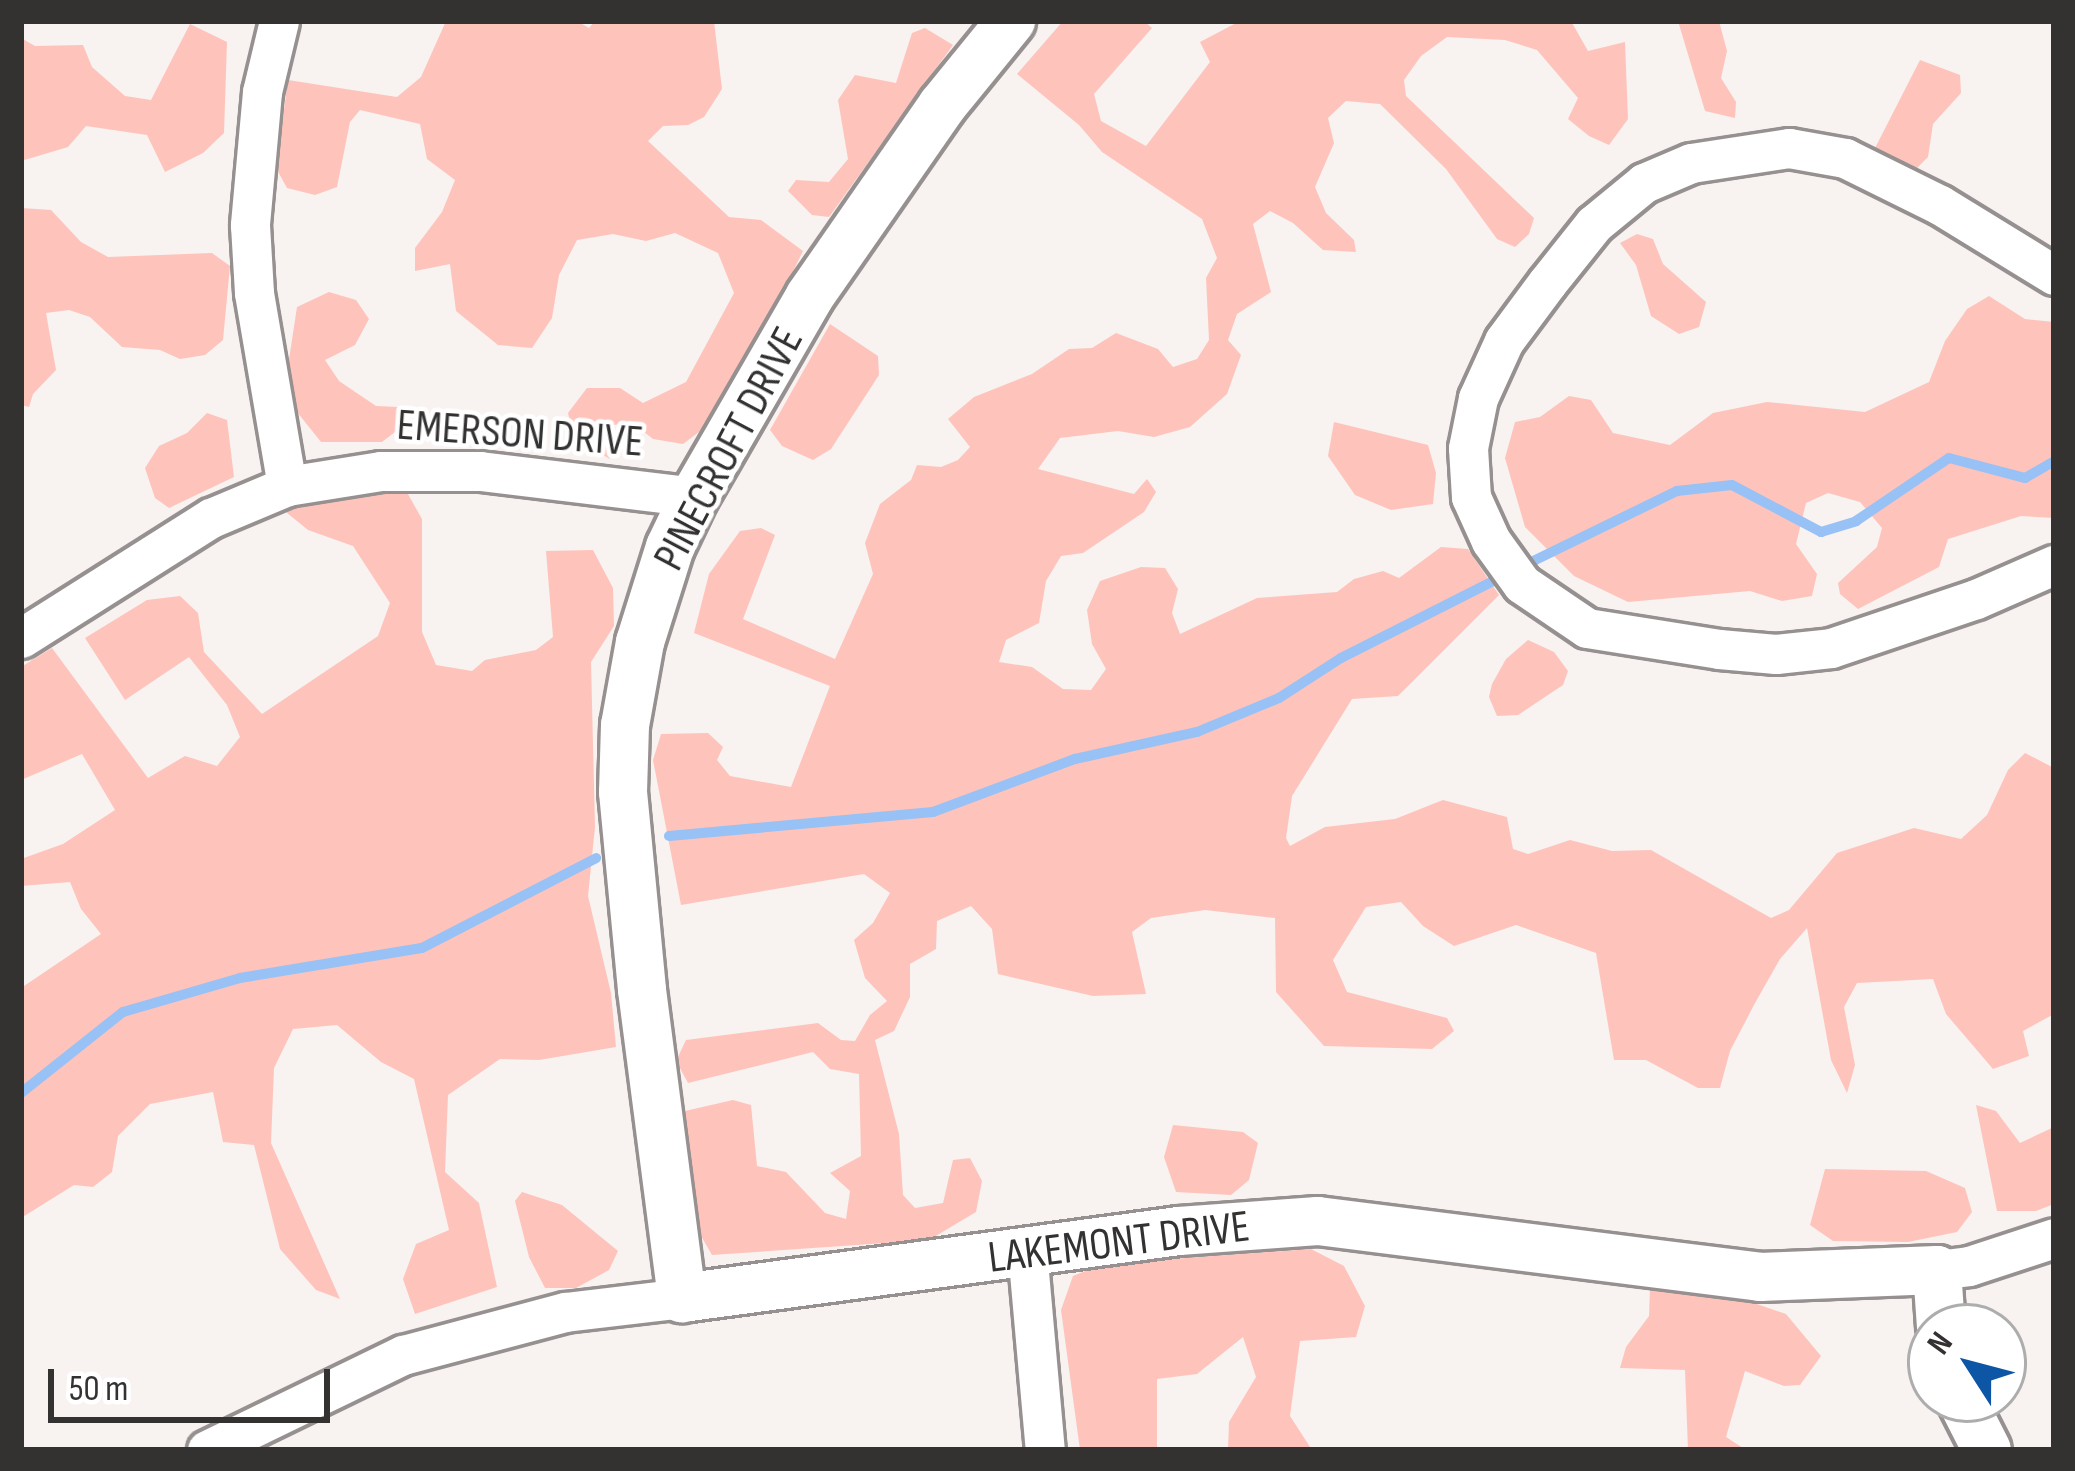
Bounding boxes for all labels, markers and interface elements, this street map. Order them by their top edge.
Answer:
street label: PINECROFT DRIVE [642,318,816,580]
street label: EMERSON DRIVE [395,398,645,470]
street label: LAKEMONT DRIVE [985,1200,1253,1286]
north arrow [1907,1303,2027,1423]
text: N [1919,1325,1962,1362]
scale bar [54,1345,336,1419]
text: 50 m [69,1368,128,1411]

